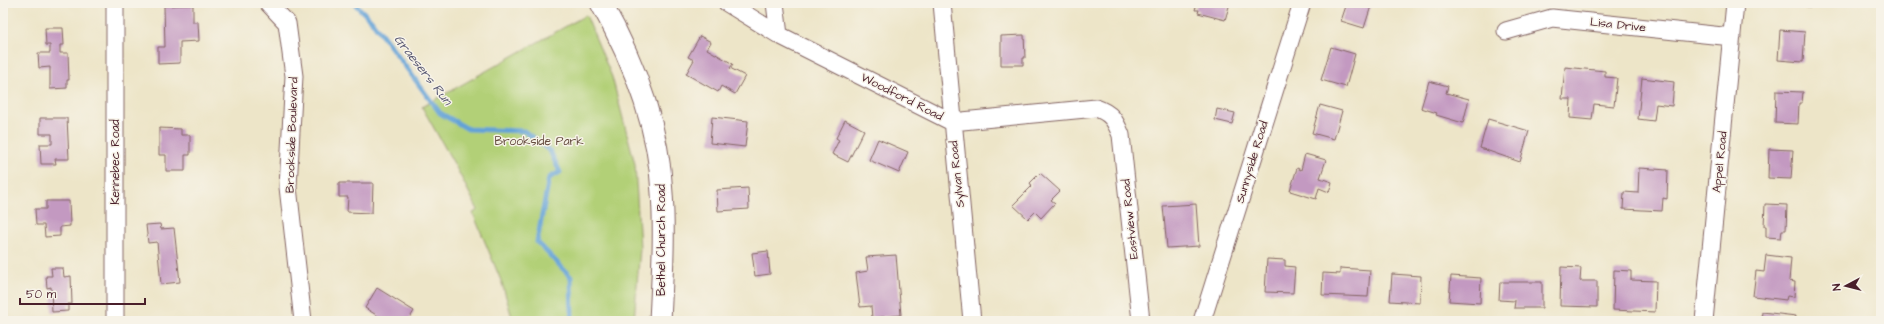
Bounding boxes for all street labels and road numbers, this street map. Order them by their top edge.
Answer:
street label: Lisa Drive [1589,14,1647,36]
street label: Woodford Road [858,69,946,125]
street label: Brookside Boulevard [281,77,303,193]
street label: Kennebec Road [107,119,124,205]
street label: Sunnyside Road [1231,119,1274,206]
street label: Appel Road [1708,130,1732,194]
street label: Sylvan Road [945,140,970,208]
street label: Eastview Road [1117,178,1143,260]
street label: Bethel Church Road [653,184,670,296]

